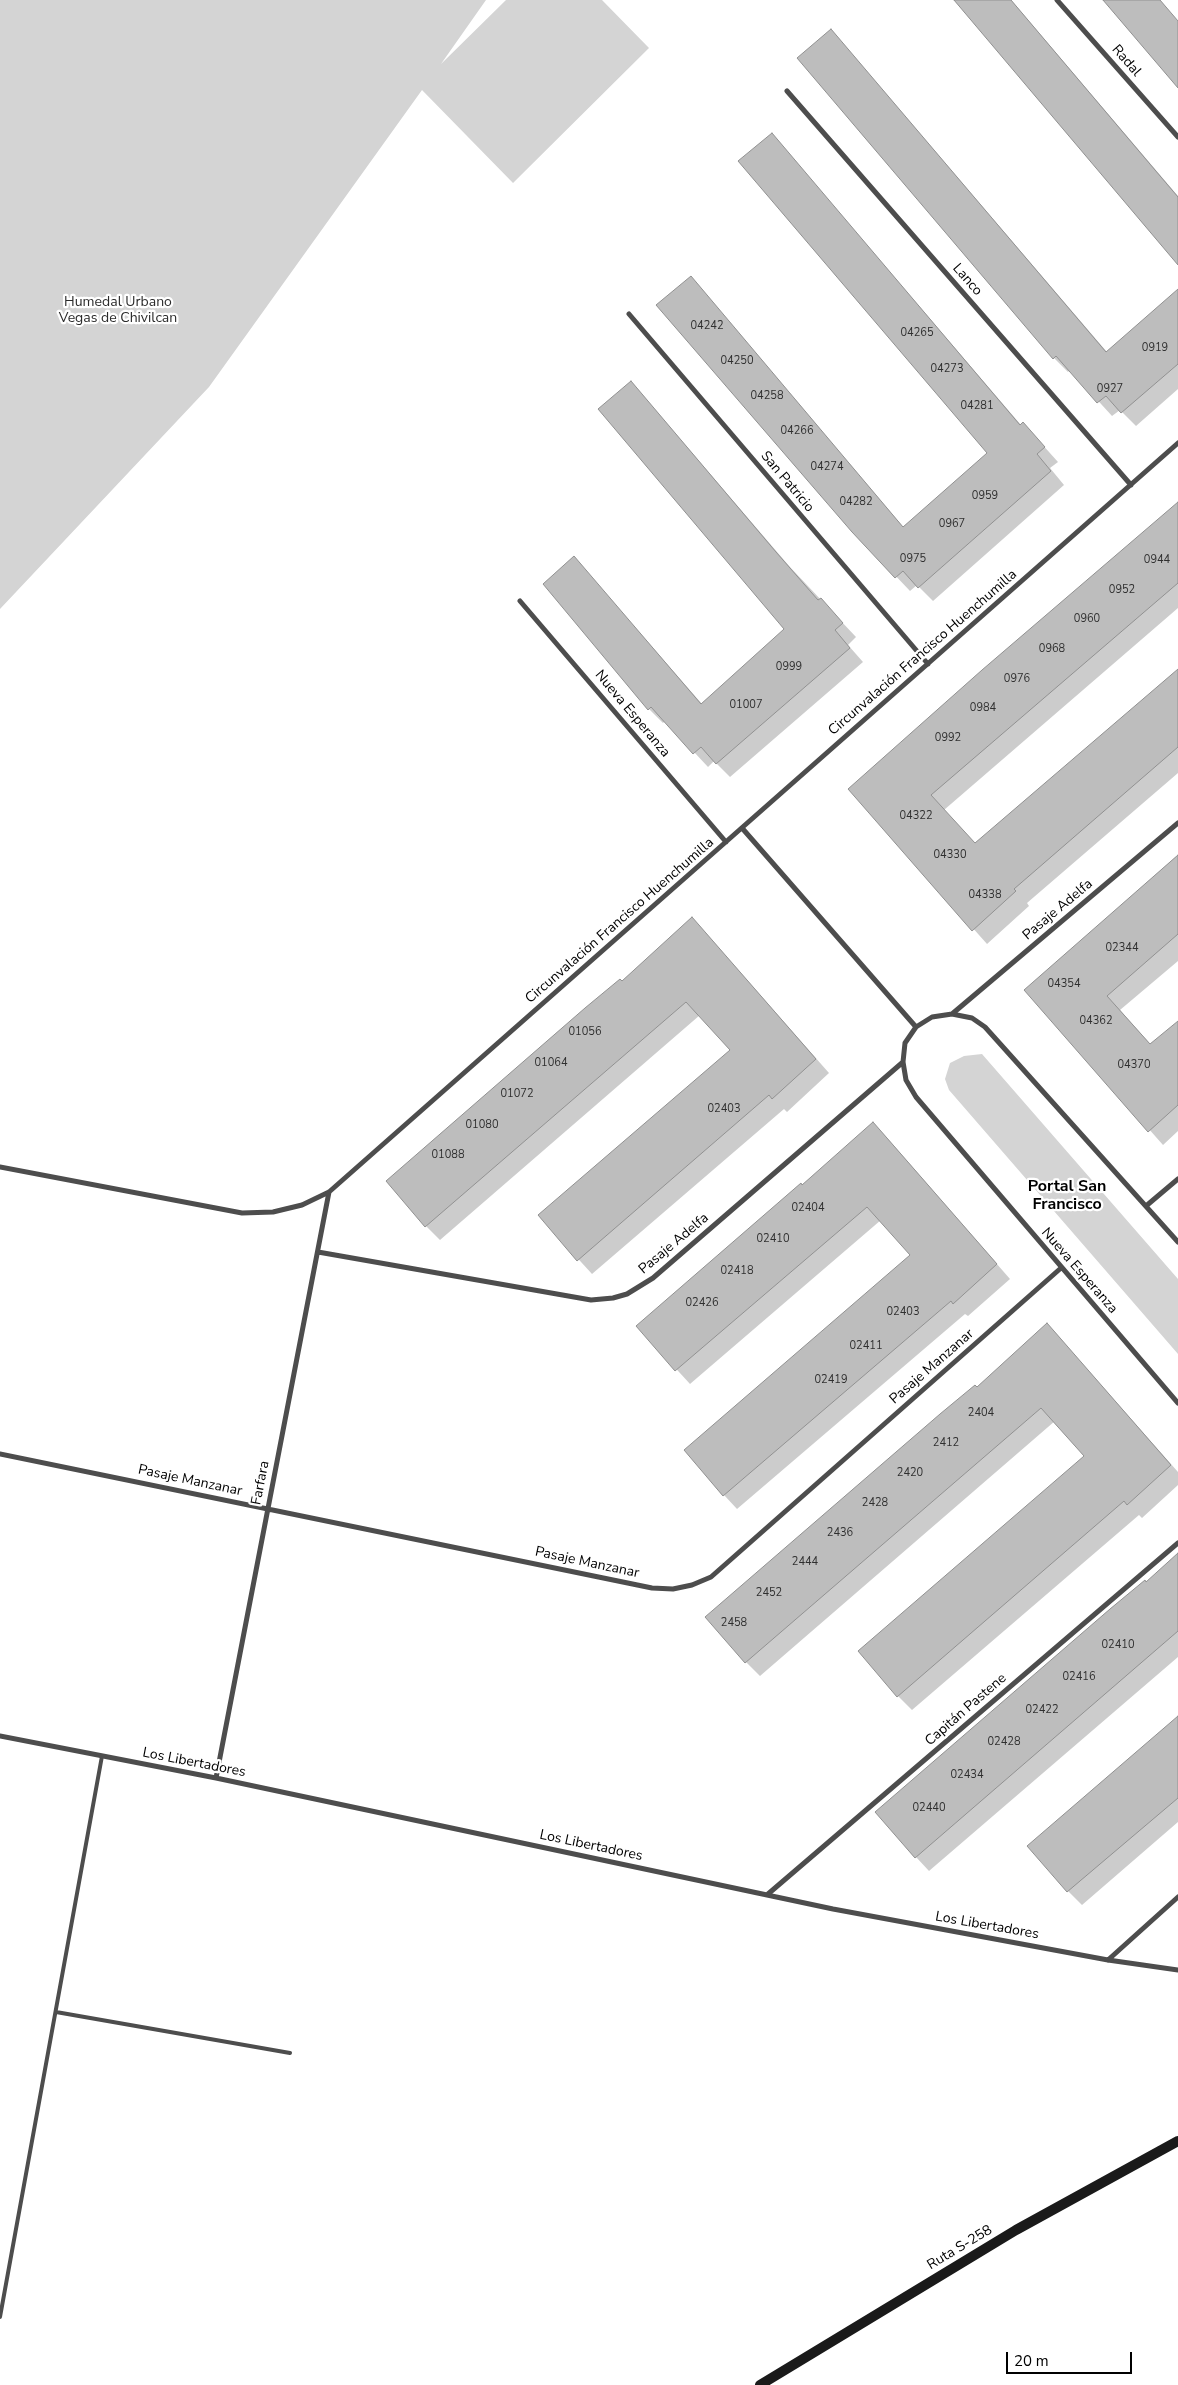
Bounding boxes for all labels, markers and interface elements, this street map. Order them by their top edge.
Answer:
street label: Radal [1108,42,1144,80]
street label: Lanco [948,260,986,300]
park label: Humedal Urbano Vegas de Chivilcan [59,295,177,328]
house number: 04242 [691,319,723,333]
house number: 04265 [901,326,933,340]
house number: 0919 [1142,341,1168,355]
house number: 04250 [721,354,753,368]
house number: 04273 [931,362,963,376]
house number: 0927 [1097,382,1123,396]
house number: 04258 [751,389,783,403]
house number: 04281 [961,399,993,413]
house number: 04266 [781,424,813,438]
street label: San Patricio [757,448,817,516]
house number: 04274 [811,460,843,474]
house number: 0959 [972,489,998,503]
house number: 04282 [840,495,872,509]
house number: 0967 [939,517,965,531]
house number: 0975 [900,552,926,566]
house number: 0944 [1144,553,1170,567]
street label: Circunvalación Francisco Huenchumilla [825,567,1021,739]
house number: 0952 [1109,583,1135,597]
house number: 0960 [1074,612,1100,626]
house number: 0968 [1039,642,1065,656]
house number: 0999 [776,660,802,674]
street label: Nueva Esperanza [591,667,673,761]
house number: 0976 [1004,672,1030,686]
house number: 01007 [730,698,762,712]
house number: 0984 [970,701,996,715]
house number: 0992 [935,731,961,745]
house number: 04322 [900,809,932,823]
street label: Circunvalación Francisco Huenchumilla [522,835,718,1007]
house number: 04330 [934,848,966,862]
street label: Pasaje Adelfa [1020,876,1096,944]
house number: 04338 [969,888,1001,902]
house number: 02344 [1106,941,1138,955]
house number: 04354 [1048,977,1080,991]
house number: 04362 [1080,1014,1112,1028]
house number: 01056 [569,1025,601,1039]
house number: 01064 [535,1056,567,1070]
house number: 04370 [1118,1058,1150,1072]
house number: 01072 [501,1087,533,1101]
house number: 02403 [708,1102,740,1116]
house number: 01080 [466,1118,498,1132]
house number: 01088 [432,1148,464,1162]
district label: Portal San Francisco [1028,1177,1106,1215]
house number: 02404 [792,1201,824,1215]
street label: Pasaje Adelfa [636,1210,712,1278]
street label: Nueva Esperanza [1037,1225,1121,1317]
house number: 02410 [757,1232,789,1246]
house number: 02418 [721,1264,753,1278]
house number: 02426 [686,1296,718,1310]
house number: 02403 [887,1305,919,1319]
street label: Pasaje Manzanar [886,1326,978,1408]
house number: 02411 [850,1339,882,1353]
house number: 02419 [815,1373,847,1387]
house number: 2404 [968,1406,994,1420]
house number: 2412 [933,1436,959,1450]
street label: Farfara [249,1460,273,1506]
street label: Pasaje Manzanar [136,1462,244,1500]
house number: 2420 [897,1466,923,1480]
house number: 2428 [862,1496,888,1510]
house number: 2436 [827,1526,853,1540]
street label: Pasaje Manzanar [533,1544,641,1582]
house number: 2444 [792,1555,818,1569]
house number: 2452 [756,1586,782,1600]
house number: 2458 [721,1616,747,1630]
house number: 02410 [1102,1638,1134,1652]
street label: Capitán Pastene [922,1670,1010,1750]
house number: 02416 [1063,1670,1095,1684]
house number: 02422 [1026,1703,1058,1717]
house number: 02428 [988,1735,1020,1749]
street label: Los Libertadores [141,1745,247,1781]
house number: 02434 [951,1768,983,1782]
house number: 02440 [913,1801,945,1815]
street label: Los Libertadores [538,1827,644,1865]
street label: Los Libertadores [934,1909,1040,1943]
street label: Ruta S-258 [924,2222,996,2274]
scale bar [1008,2342,1134,2374]
text: 20 m [1014,2351,1049,2371]

